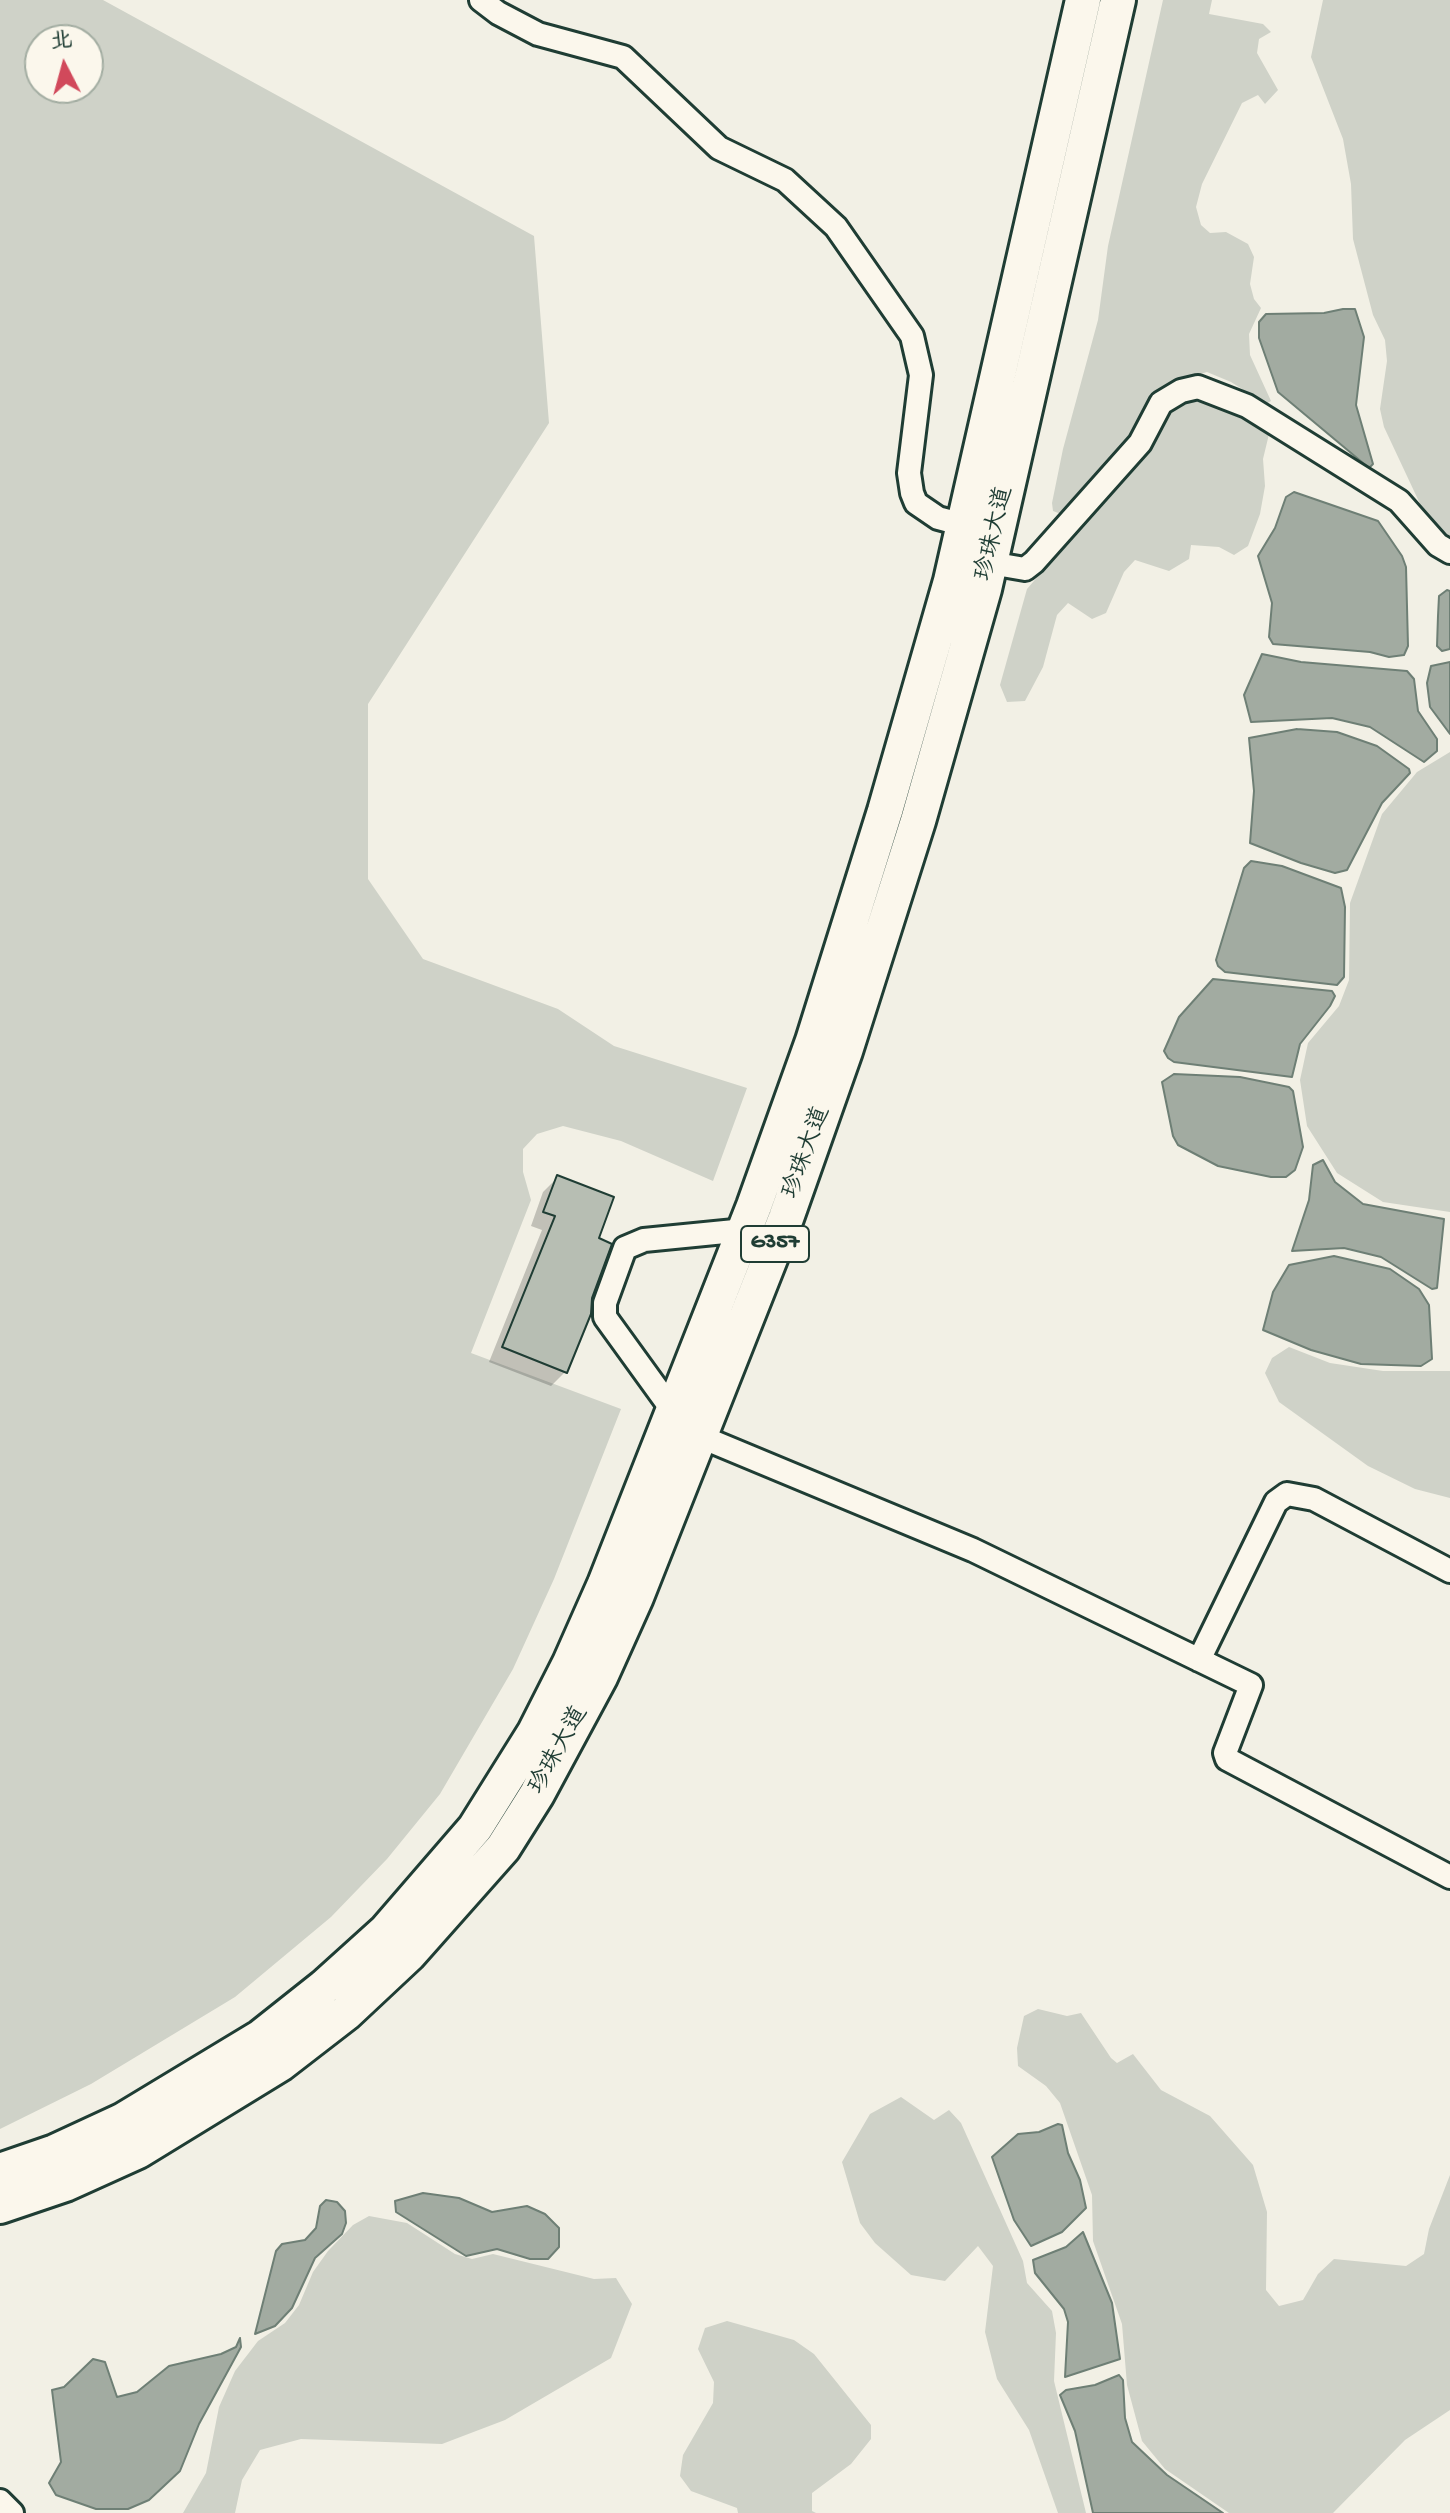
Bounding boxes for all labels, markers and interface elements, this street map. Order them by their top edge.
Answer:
north arrow [24,24,104,104]
text: 北 [49,28,74,56]
street label: 珍珠大道 [971,484,1021,584]
street label: 珍珠大道 [778,1103,838,1203]
road number: G357 [741,1226,809,1262]
street label: 珍珠大道 [524,1702,596,1800]

